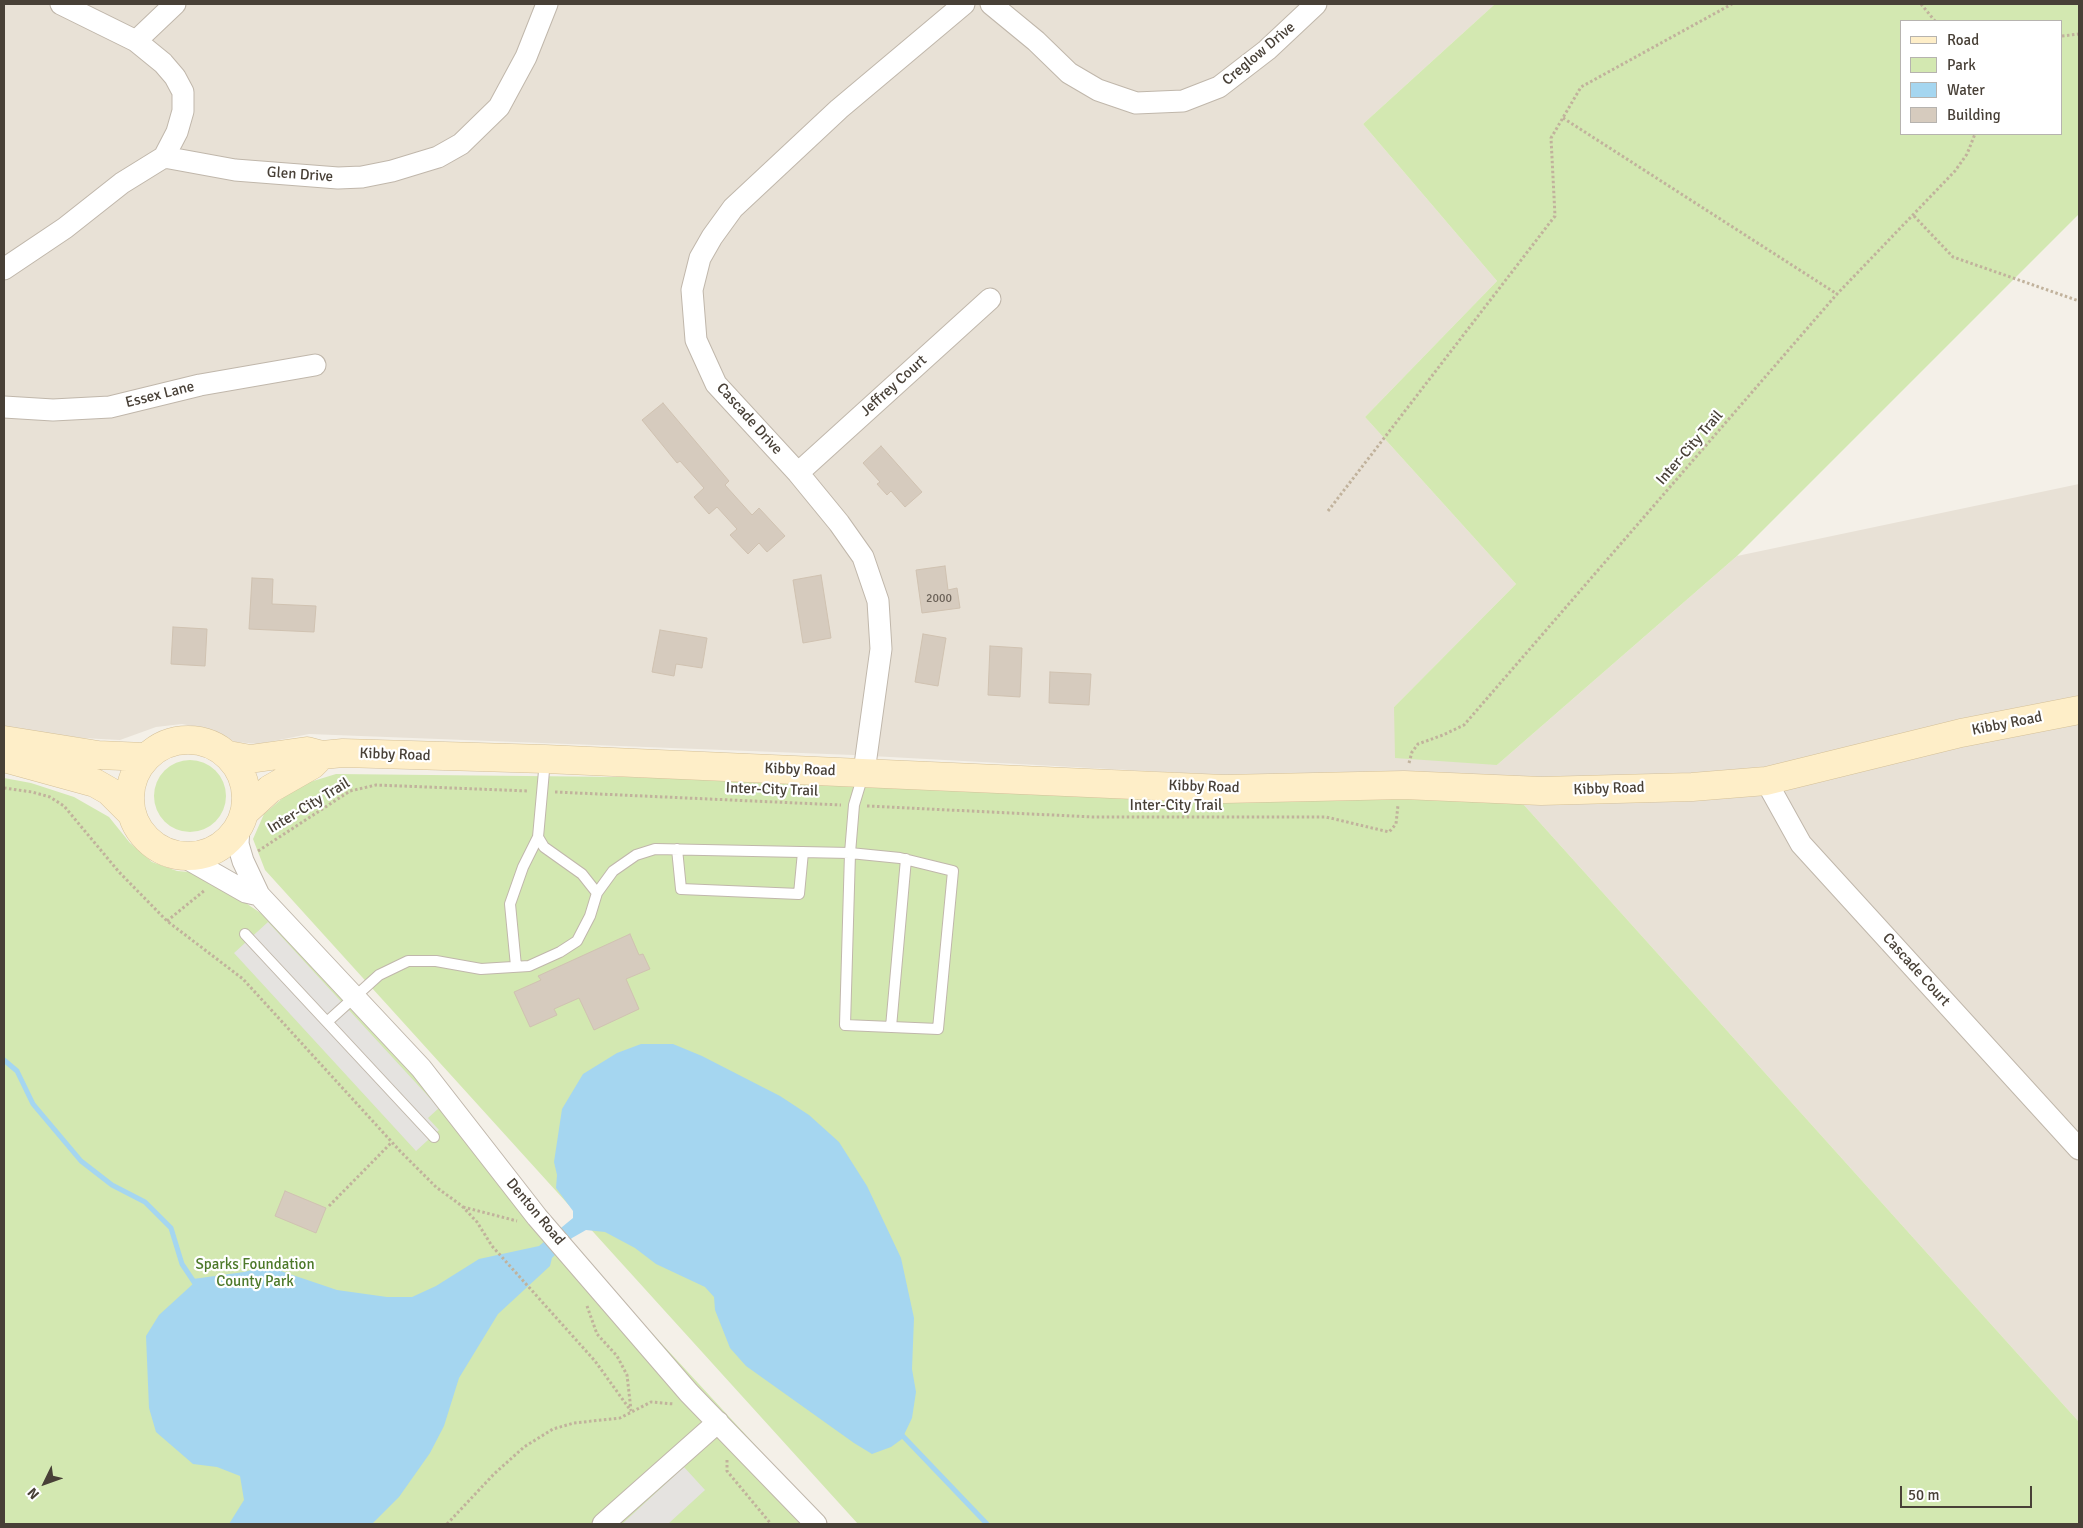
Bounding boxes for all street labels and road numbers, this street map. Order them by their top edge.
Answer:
street label: Creglow Drive [1219,18,1299,90]
street label: Glen Drive [266,164,334,186]
street label: Jeffrey Court [857,352,931,420]
street label: Essex Lane [124,378,196,412]
street label: Cascade Drive [712,380,786,458]
street label: Inter-City Trail [1653,407,1727,489]
street label: Kibby Road [1970,708,2044,740]
street label: Kibby Road [359,745,431,765]
street label: Kibby Road [764,760,836,780]
street label: Inter-City Trail [265,774,353,838]
street label: Kibby Road [1168,777,1240,797]
street label: Inter-City Trail [725,779,819,801]
street label: Kibby Road [1573,779,1645,799]
street label: Inter-City Trail [1130,797,1222,815]
street label: Cascade Court [1878,930,1954,1010]
street label: Denton Road [502,1175,568,1249]

